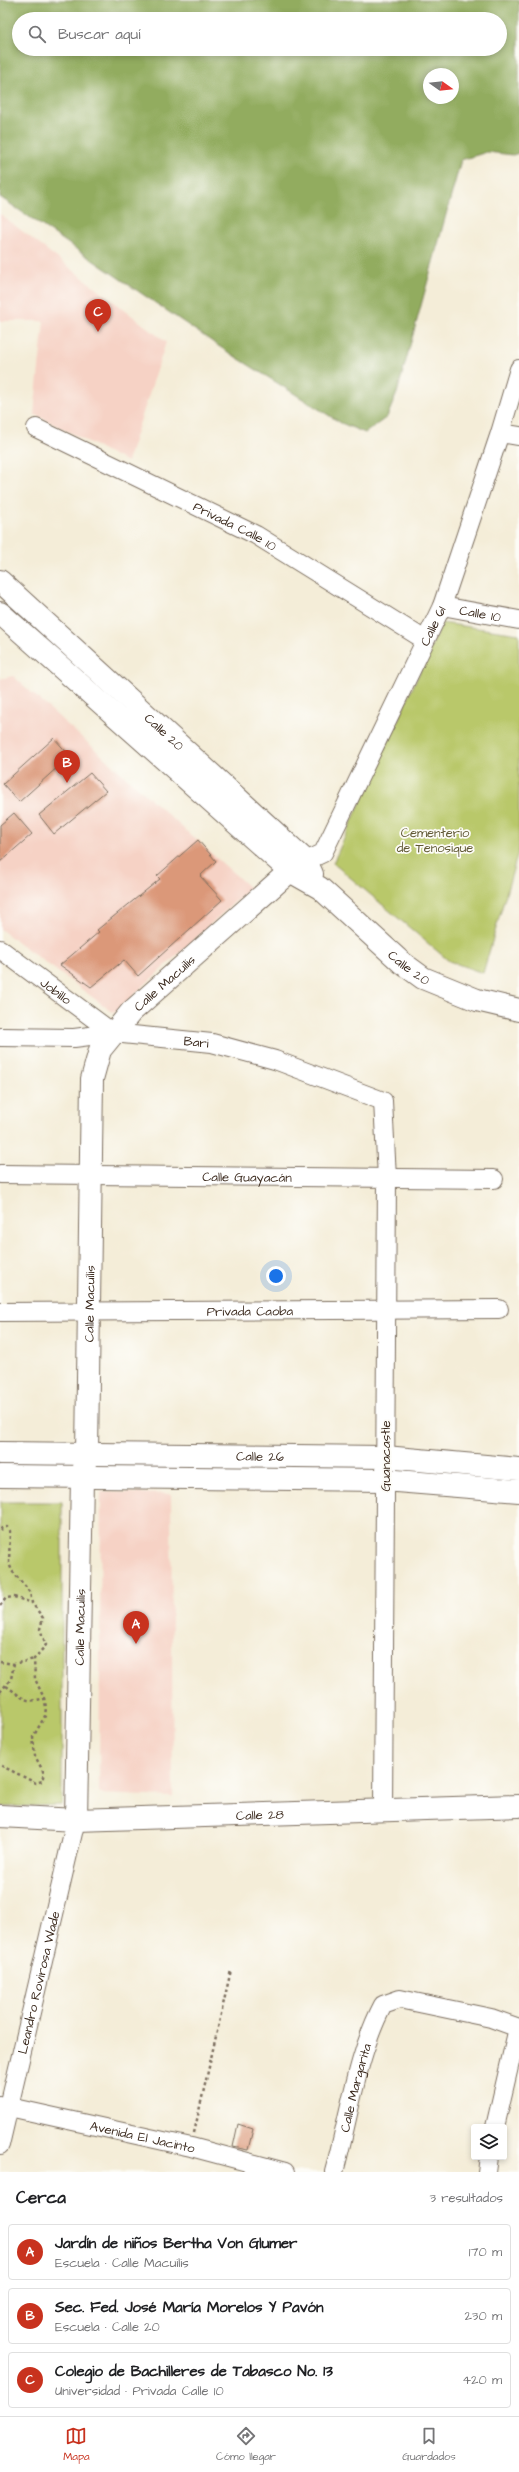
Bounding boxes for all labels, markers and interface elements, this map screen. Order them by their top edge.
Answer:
search box [12,12,507,56]
icon: search [26,23,48,45]
text: Buscar aquí [58,24,140,45]
north arrow [423,68,459,104]
pin: C [85,299,111,332]
street label: Privada Calle 10 [190,498,280,556]
street label: Calle 10 [458,601,503,627]
street label: Calle 61 [416,603,451,649]
street label: Calle 20 [140,709,188,755]
pin: B [54,750,80,783]
park label: Cementerio de Tenosique [397,824,473,857]
street label: Calle 20 [384,946,432,990]
street label: Calle Macuilis [130,951,200,1016]
street label: Jobillo [36,974,76,1010]
street label: Bari [183,1032,210,1053]
street label: Calle Guayacán [202,1168,292,1188]
street label: Calle Macuilis [80,1265,100,1342]
your location [266,1266,286,1286]
street label: Privada Caoba [207,1302,294,1321]
street label: Guanacastle [377,1420,395,1492]
street label: Calle 26 [236,1447,284,1466]
street label: Calle Macuilis [71,1588,90,1666]
pin: A [123,1611,149,1644]
street label: Calle 28 [236,1805,285,1825]
street label: Leandro Rovirosa Wade [14,1909,64,2056]
street label: Calle Margarita [336,2041,376,2134]
street label: Avenida El Jacinto [88,2117,197,2158]
map controls [471,2124,507,2160]
button: layers [471,2124,507,2160]
text: Cerca [16,2186,66,2210]
text: 3 resultados [429,2189,503,2207]
text: Jardín de niños Bertha Von Glumer [55,2233,297,2254]
text: A [26,2243,34,2261]
text: 170 m [469,2243,502,2261]
text: Escuela · Calle Macuilis [55,2254,189,2272]
text: Sec. Fed. José María Morelos Y Pavón [55,2297,323,2318]
text: B [25,2307,35,2325]
text: 230 m [464,2307,502,2325]
text: Escuela · Calle 20 [55,2318,160,2336]
text: Colegio de Bachilleres de Tabasco No. 13 [55,2361,333,2382]
text: C [25,2371,35,2389]
text: 420 m [462,2371,502,2389]
text: Universidad · Privada Calle 10 [55,2382,224,2400]
tab: Mapa [63,2425,90,2464]
tab: Cómo llegar [216,2425,276,2464]
tab: Guardados [402,2425,456,2464]

